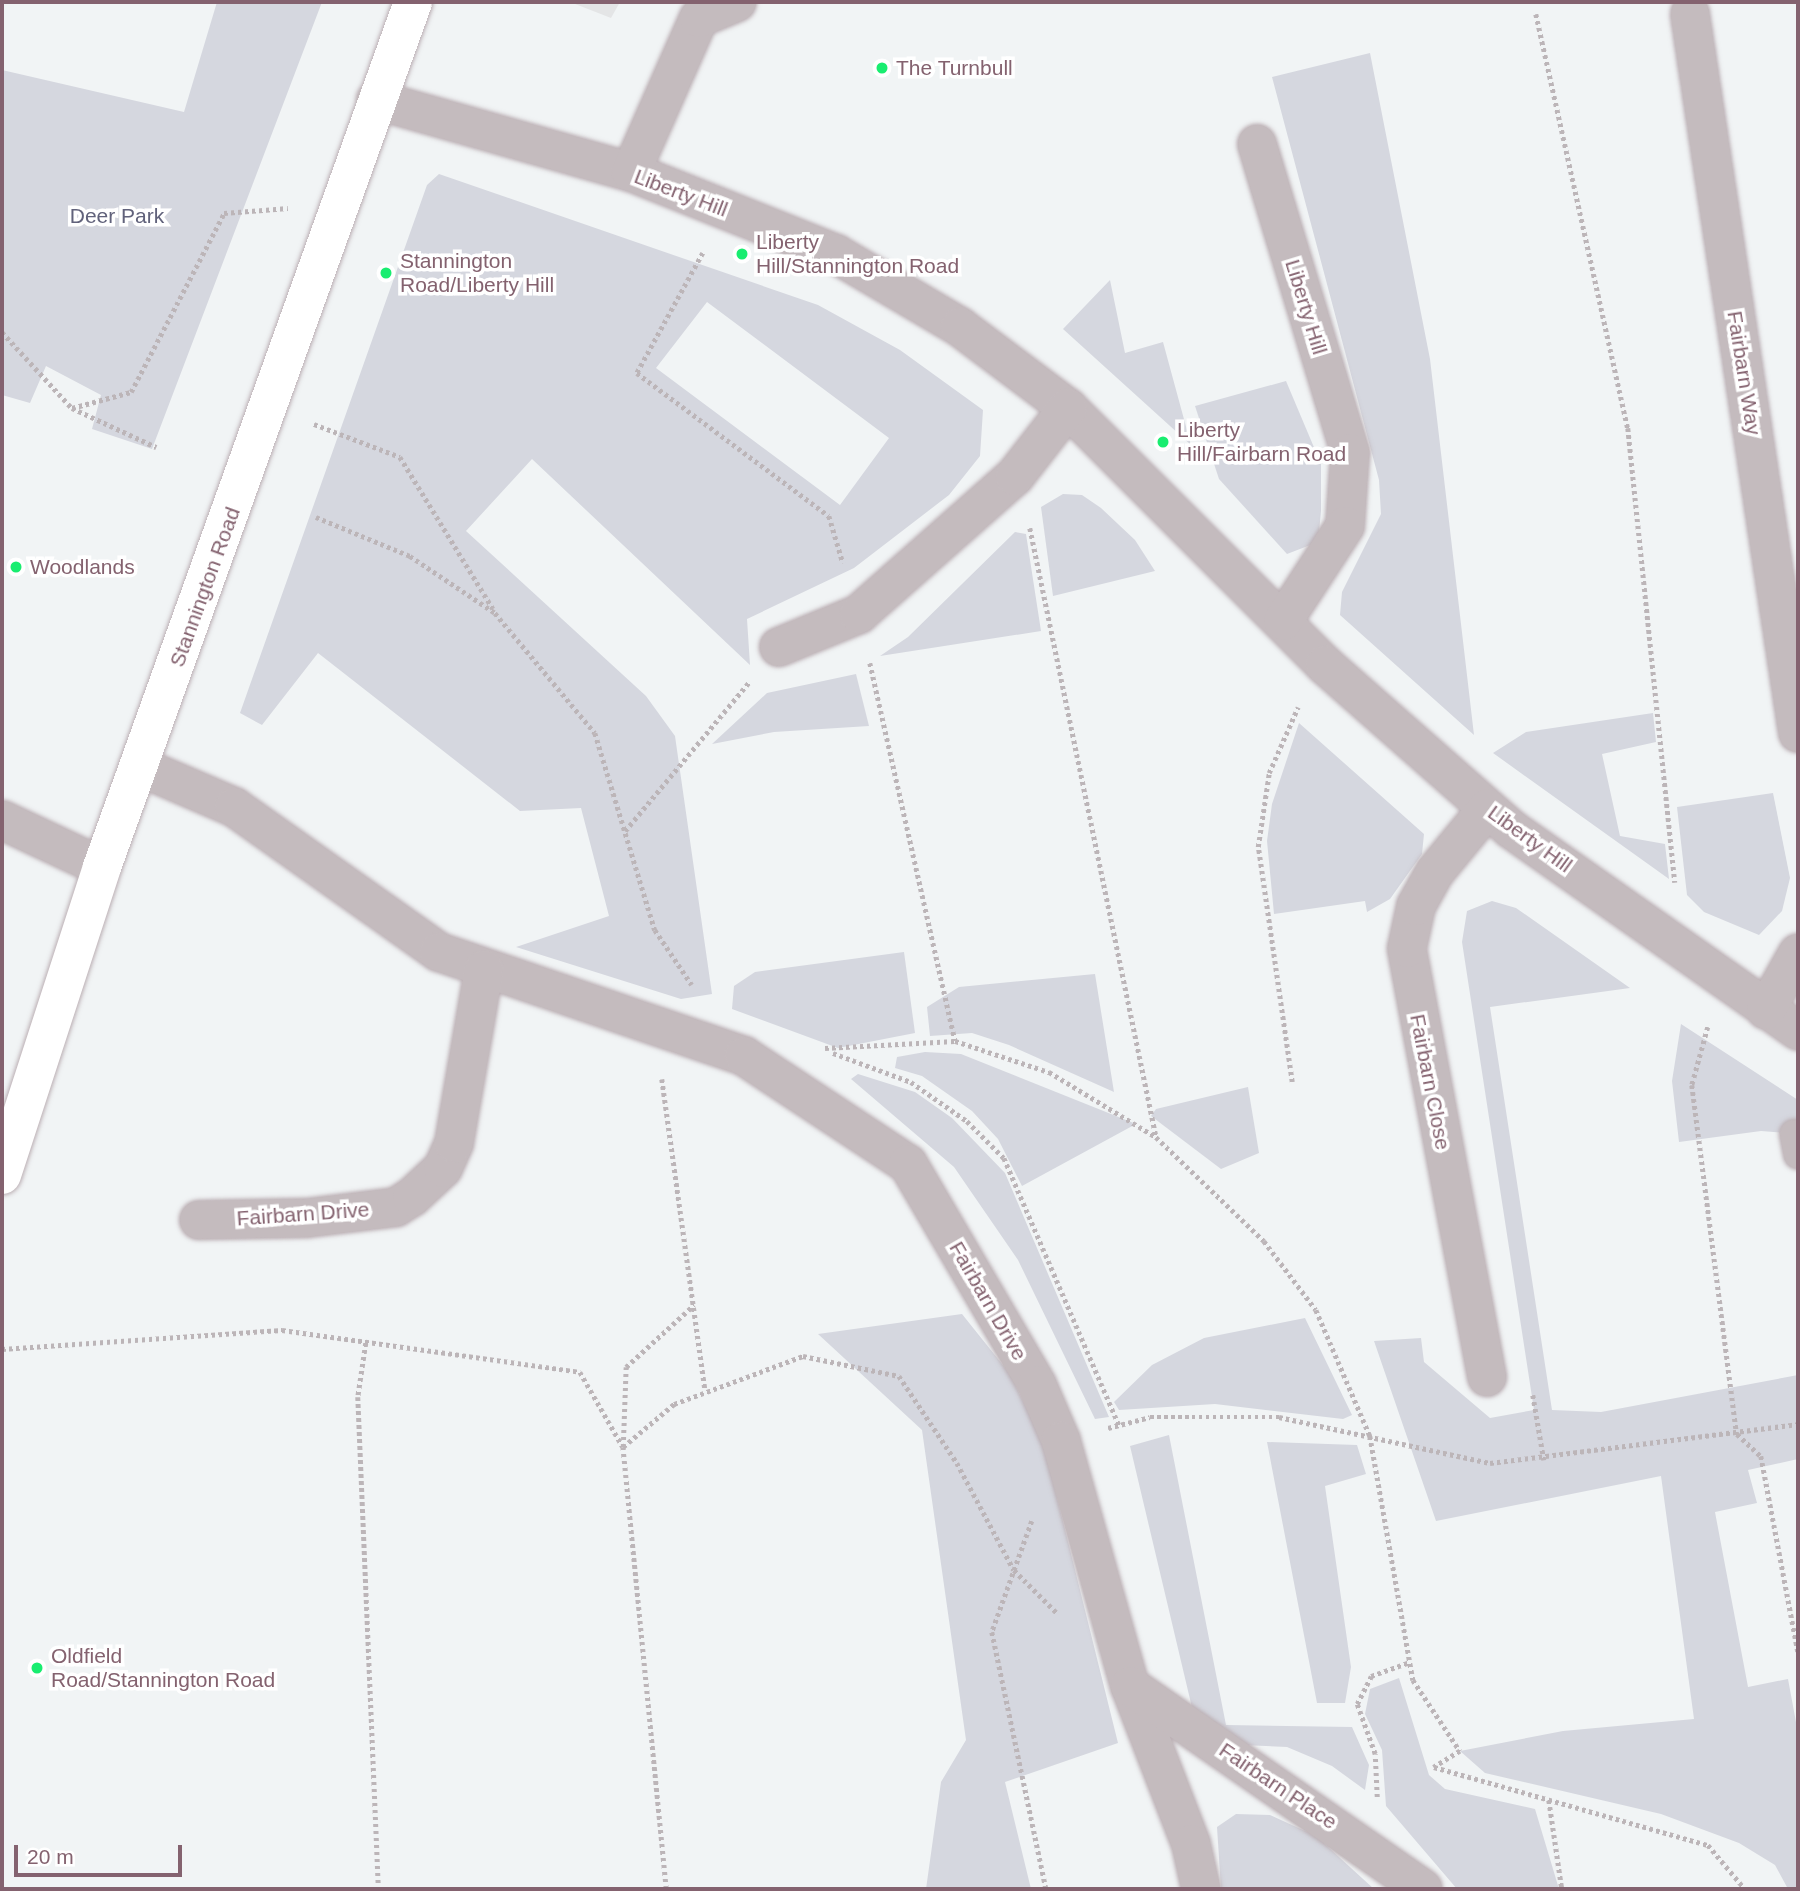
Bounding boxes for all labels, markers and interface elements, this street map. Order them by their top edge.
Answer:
place label: The Turnbull [896,55,1013,81]
marker: The Turnbull [874,60,890,76]
street label: Liberty Hill [631,164,731,222]
park label: Deer Park [70,203,164,229]
place label: Liberty Hill/Stannington Road [756,229,959,279]
marker: Liberty Hill/Stannington Road [734,246,750,262]
place label: Stannington Road/Liberty Hill [400,248,554,298]
street label: Liberty Hill [1280,256,1332,358]
marker: Stannington Road/Liberty Hill [378,265,394,281]
street label: Fairbarn Way [1722,309,1766,437]
place label: Liberty Hill/Fairbarn Road [1177,417,1346,467]
marker: Liberty Hill/Fairbarn Road [1155,434,1171,450]
street label: Stannington Road [164,504,246,670]
place label: Woodlands [30,554,135,580]
marker: Woodlands [8,559,24,575]
street label: Liberty Hill [1483,800,1577,878]
street label: Fairbarn Close [1404,1012,1456,1152]
street label: Fairbarn Drive [236,1197,370,1231]
street label: Fairbarn Drive [944,1237,1032,1365]
place label: Oldfield Road/Stannington Road [51,1643,275,1693]
marker: Oldfield Road/Stannington Road [29,1660,45,1676]
street label: Fairbarn Place [1214,1737,1342,1835]
scale bar [18,1832,186,1876]
text: 20 m [27,1845,74,1868]

